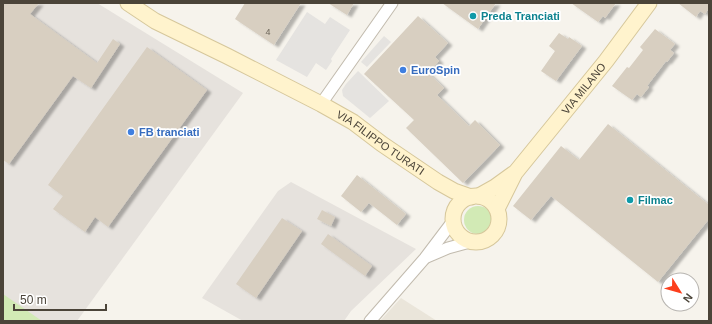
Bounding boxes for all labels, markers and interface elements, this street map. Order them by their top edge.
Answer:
place label: Preda Tranciati [481,10,560,22]
marker: Preda Tranciati [468,11,478,21]
house number: 4 [265,27,271,37]
street label: VIA MILANO [559,60,608,117]
place label: EuroSpin [411,64,460,76]
marker: EuroSpin [398,65,408,75]
street label: VIA FILIPPO TURATI [334,108,427,177]
place label: FB tranciati [139,126,200,138]
marker: FB tranciati [126,127,136,137]
place label: Filmac [638,194,673,206]
marker: Filmac [625,195,635,205]
north arrow [660,272,700,312]
scale bar [14,286,106,312]
text: N [681,291,695,305]
text: 50 m [20,293,47,307]

